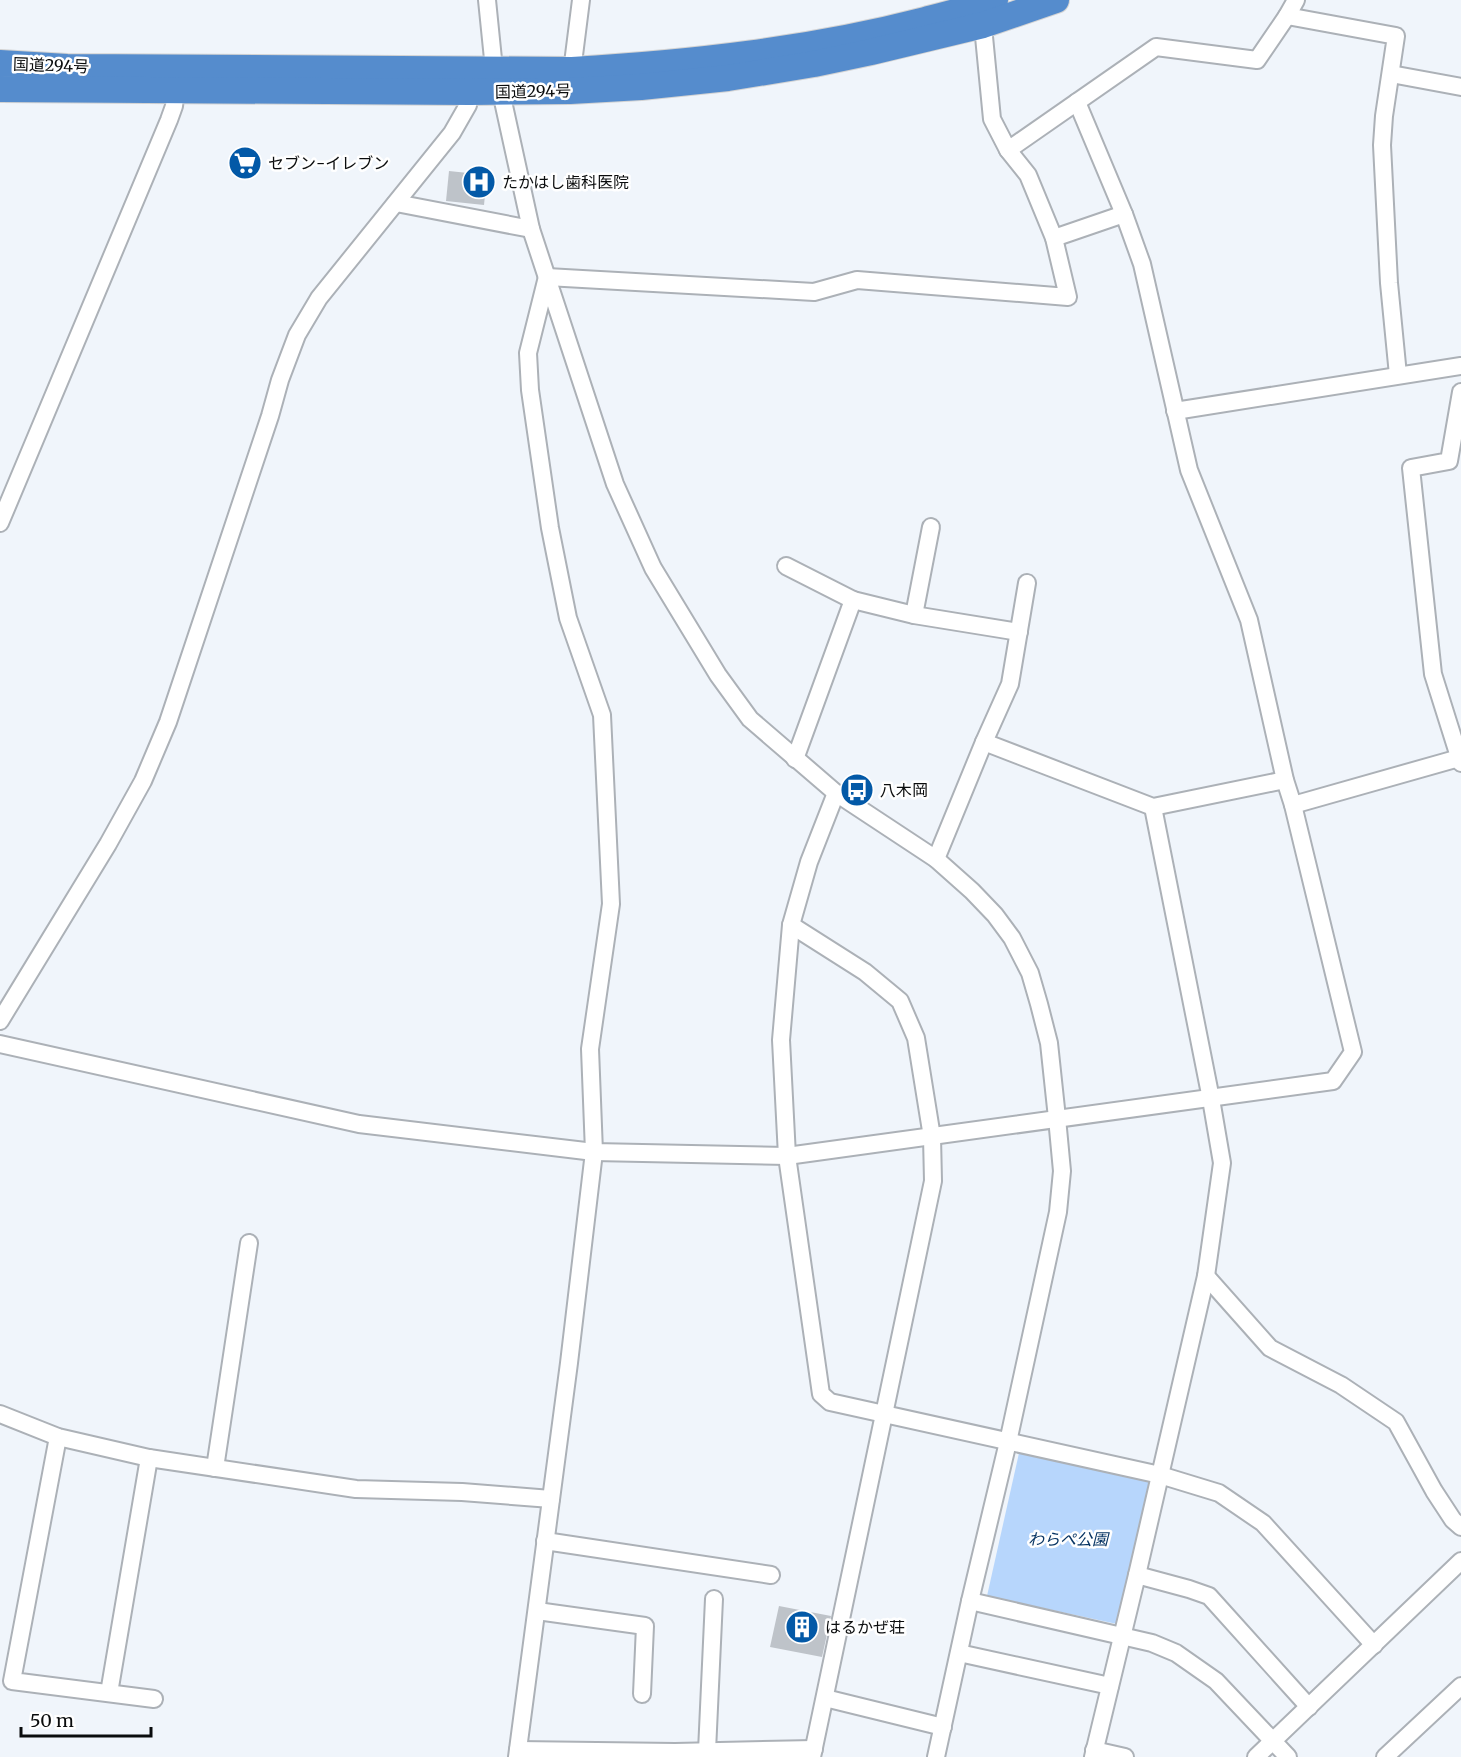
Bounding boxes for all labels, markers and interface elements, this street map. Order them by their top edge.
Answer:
street label: 国道294号 [13,54,89,76]
street label: 国道294号 [495,80,571,102]
supermarket icon: セブン-イレブン [227,145,263,181]
place label: セブン-イレブン [268,153,389,173]
hospital icon: たかはし歯科医院 [461,164,497,200]
place label: たかはし歯科医院 [502,172,629,192]
bus stop icon: 八木岡 [839,772,875,808]
place label: 八木岡 [880,780,928,800]
park label: わらぺ公園 [1028,1529,1110,1549]
building icon: はるかぜ荘 [784,1609,820,1645]
place label: はるかぜ荘 [825,1617,905,1637]
scale bar [21,1700,152,1738]
text: 50 m [30,1709,74,1732]

